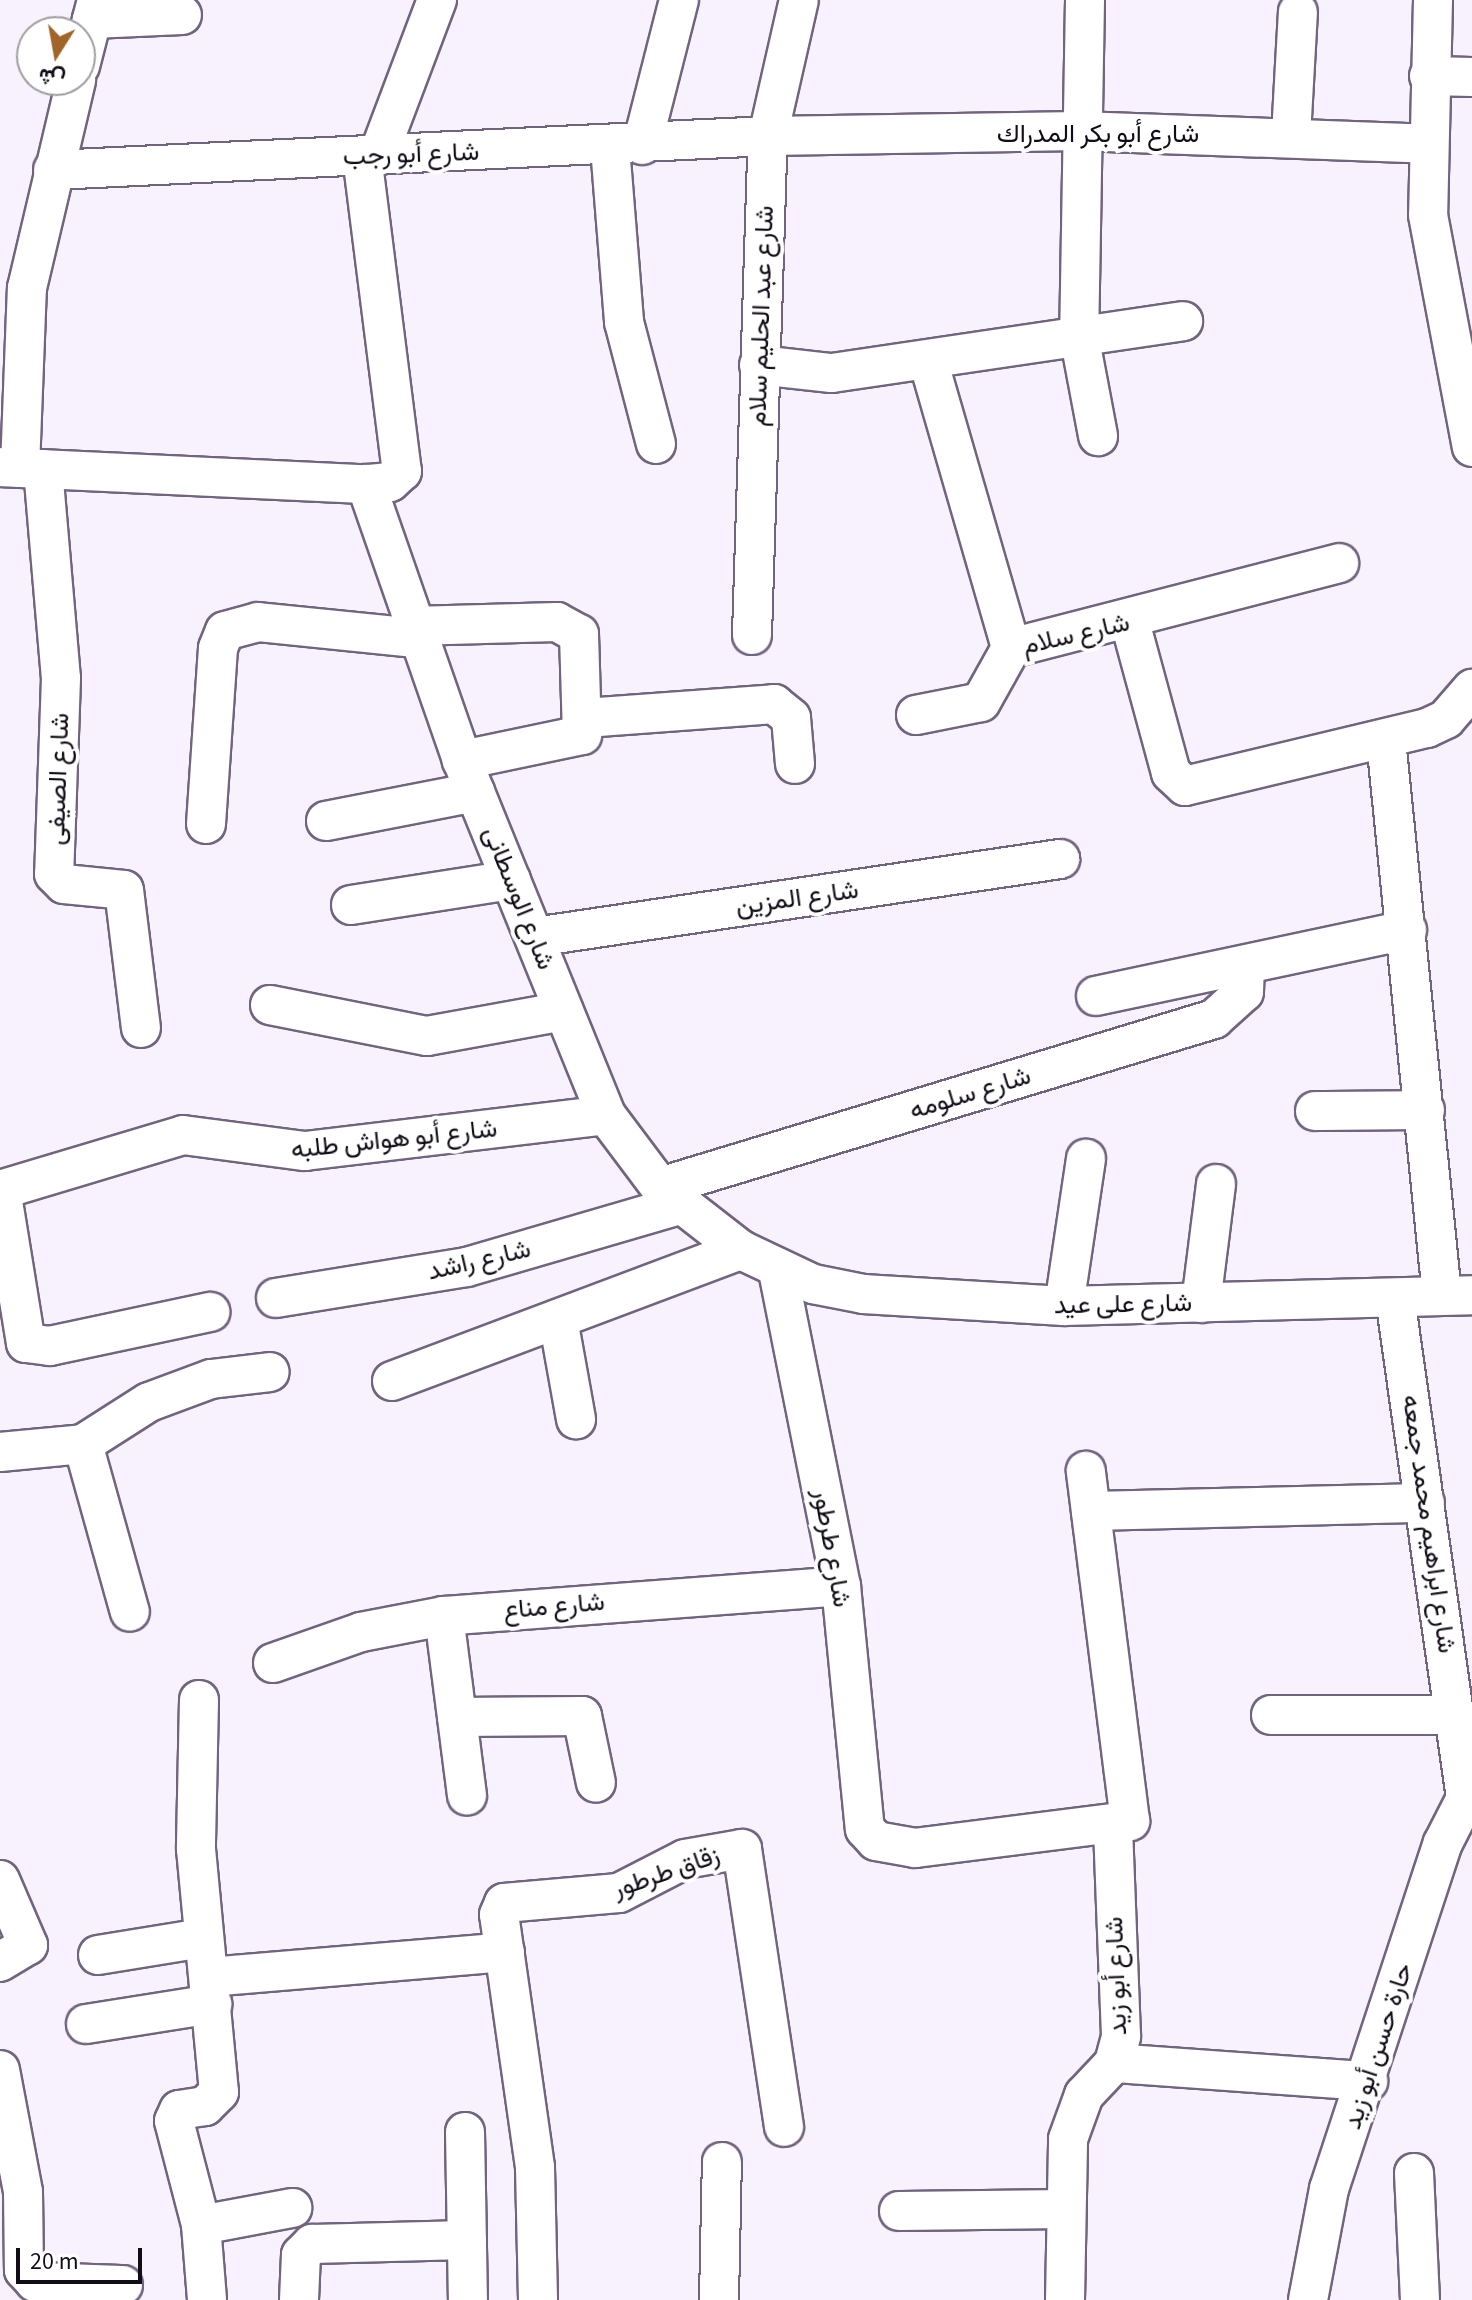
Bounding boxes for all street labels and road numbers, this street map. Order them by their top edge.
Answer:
street label: شارع أبو بكر المدراك [997,118,1199,150]
street label: شارع أبو رجب [342,136,480,172]
street label: شارع عبد الحليم سلام [742,205,780,427]
street label: شارع سلام [1019,607,1133,661]
street label: شارع الصيفى [40,712,76,846]
street label: شارع الوسطانى [476,822,562,974]
street label: شارع المزين [734,874,860,922]
street label: شارع سلومه [906,1060,1034,1126]
street label: شارع أبو هواش طلبه [289,1113,499,1165]
street label: شارع راشد [424,1233,534,1287]
street label: شارع على عيد [1054,1287,1192,1321]
street label: شارع ابراهيم محمد جمعه [1395,1393,1463,1655]
street label: شارع طرطور [806,1486,858,1610]
street label: شارع مناع [502,1586,606,1626]
street label: زقاق طرطور [608,1839,724,1905]
street label: شارع أبو زيد [1098,1916,1134,2036]
street label: حارة حسن أبو زيد [1336,1959,1420,2133]

